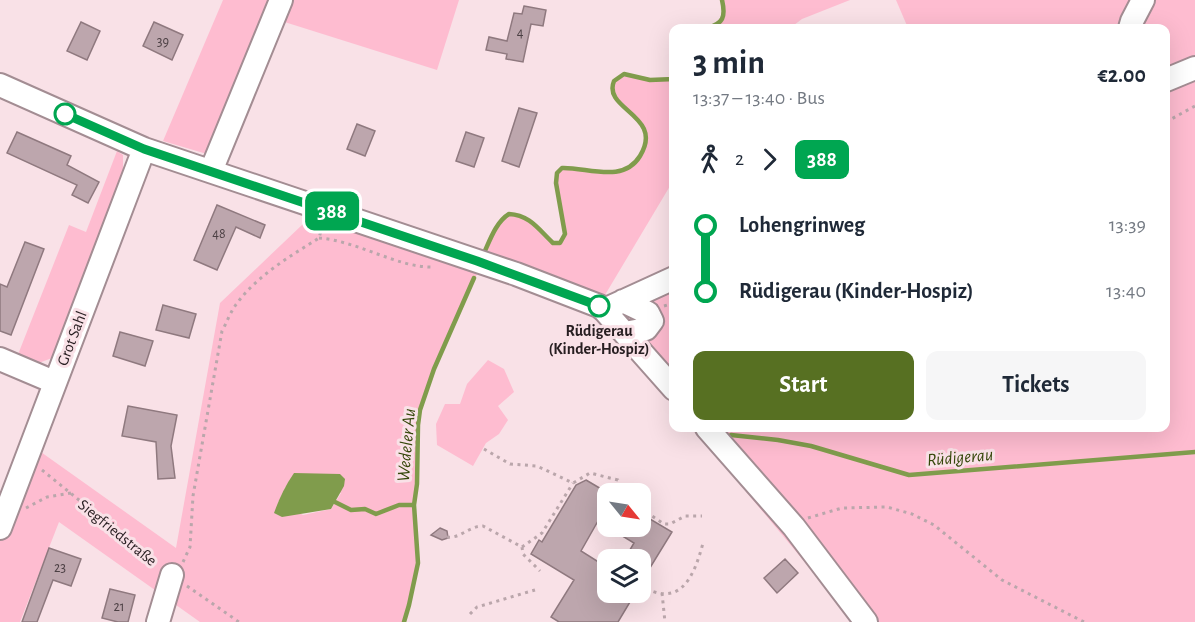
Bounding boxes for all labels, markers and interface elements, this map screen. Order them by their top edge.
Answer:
house number: 4 [517,26,524,40]
house number: 39 [157,35,169,49]
text: 3 min [693,47,765,80]
text: €2.00 [1097,64,1146,86]
text: 13:37 – 13:40 · Bus [693,88,825,108]
unlabelled marker [54,103,76,125]
icon: walk [693,143,726,176]
icon: forward [753,143,786,176]
text: 2 [735,149,744,169]
text: 388 [807,149,837,170]
line badge: 388 [298,192,366,230]
text: 388 [317,201,347,222]
text: Lohengrinweg [739,214,865,236]
text: 13:39 [1109,215,1146,235]
house number: 48 [212,227,226,241]
text: Rüdigerau (Kinder-Hospiz) [739,280,974,302]
text: 13:40 [1106,281,1146,301]
marker: Rüdigerau (Kinder-Hospiz) [588,295,610,317]
street label: Grot Sahl [54,309,90,368]
place label: Rüdigerau (Kinder-Hospiz) [548,323,650,357]
button: Start [693,351,914,420]
button: Tickets [926,351,1146,420]
water label: Wedeler Au [395,408,419,483]
water label: Rüdigerau [926,446,994,470]
north arrow [597,483,651,537]
map controls [597,483,651,603]
street label: Siegfriedstraße [75,496,160,569]
button: layers [597,549,651,603]
house number: 23 [54,561,66,575]
house number: 21 [113,600,125,614]

